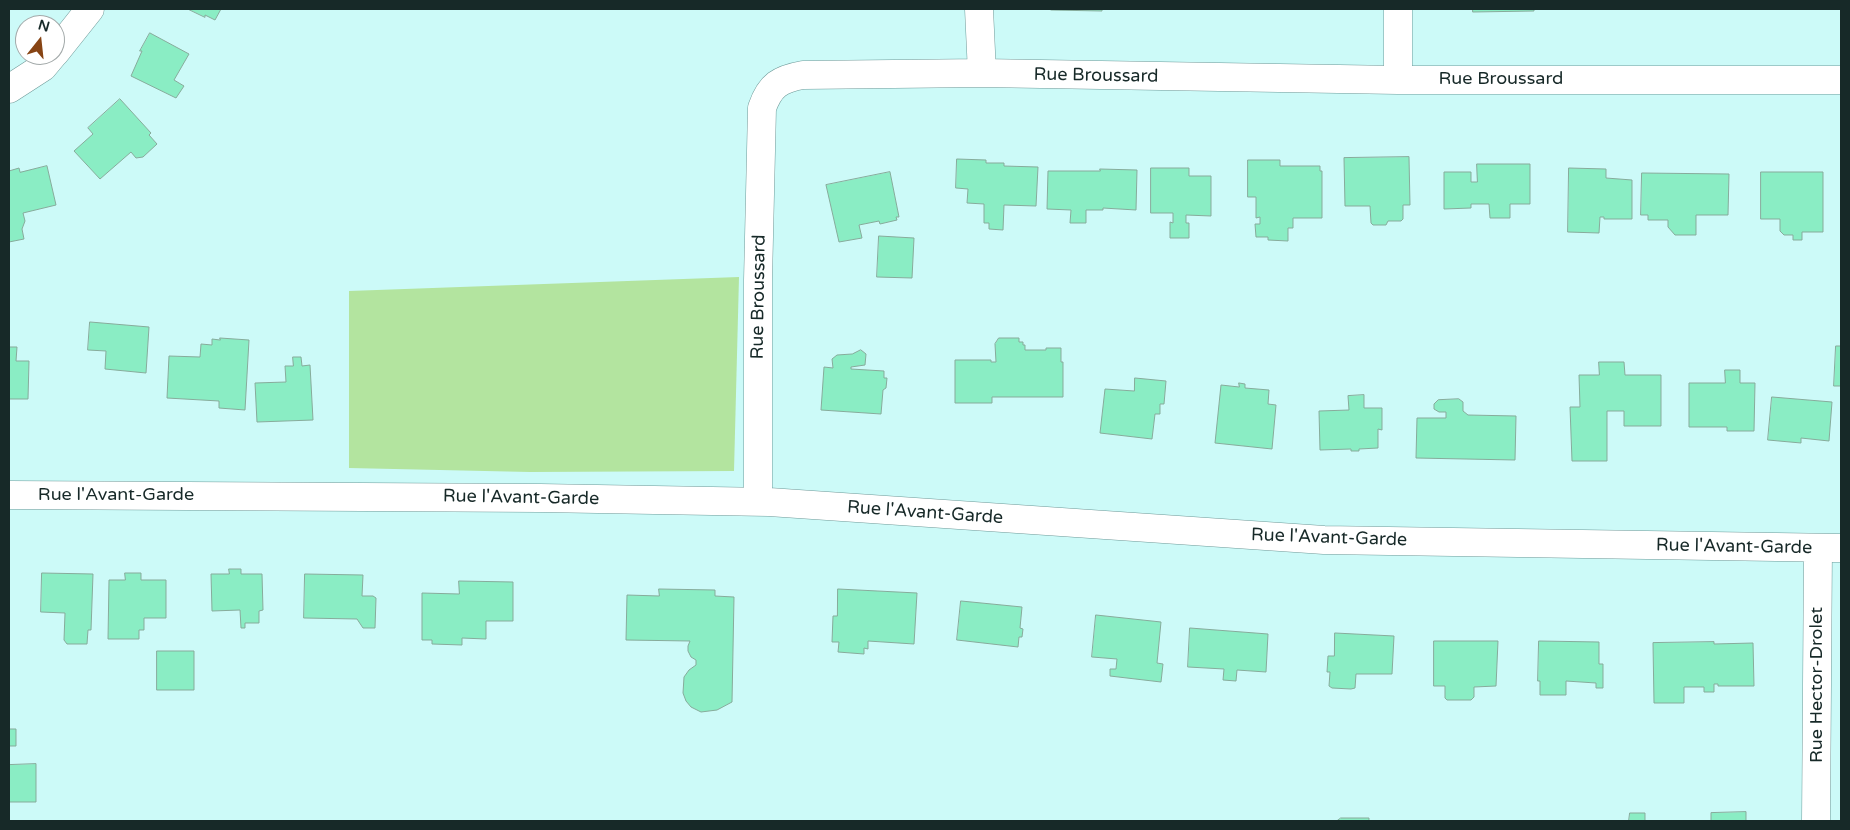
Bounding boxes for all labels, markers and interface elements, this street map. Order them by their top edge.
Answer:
north arrow [15,15,65,65]
text: N [36,16,52,36]
street label: Rue Broussard [1033,64,1159,88]
street label: Rue Broussard [1439,68,1563,90]
street label: Rue Broussard [747,234,771,360]
street label: Rue l'Avant-Garde [38,484,194,506]
street label: Rue l'Avant-Garde [443,486,599,510]
street label: Rue l'Avant-Garde [846,497,1004,529]
street label: Rue l'Avant-Garde [1251,524,1407,552]
street label: Rue l'Avant-Garde [1656,535,1812,559]
street label: Rue Hector-Drolet [1806,607,1828,763]

